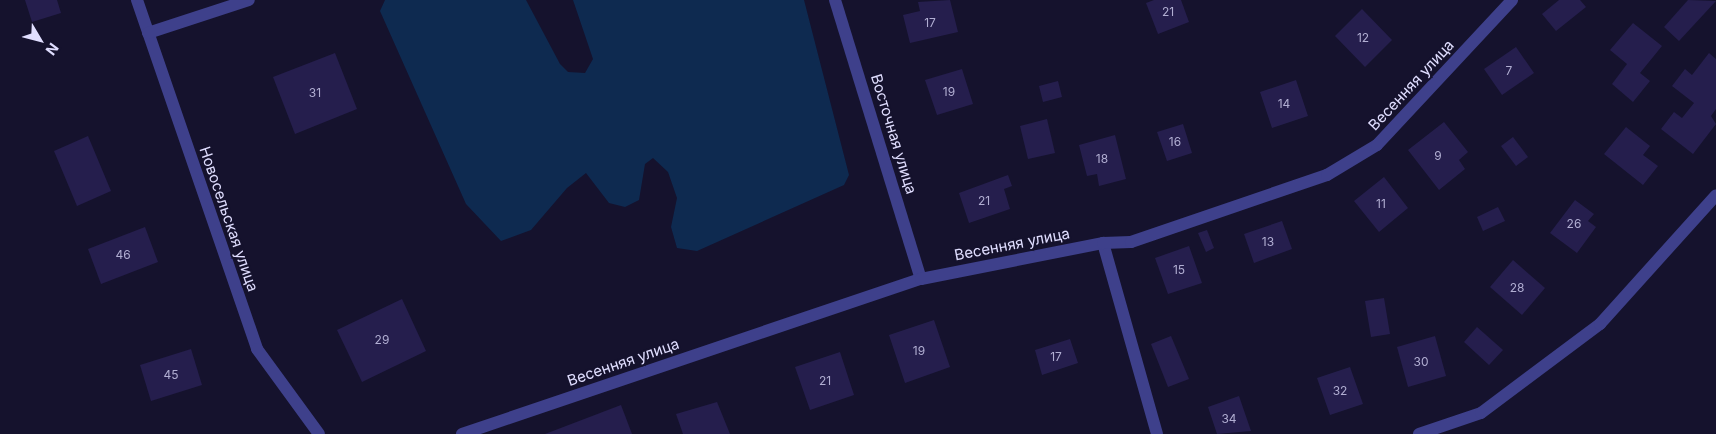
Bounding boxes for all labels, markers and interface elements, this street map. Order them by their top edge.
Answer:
house number: 21 [1162,5,1174,19]
north arrow [15,15,65,65]
house number: 17 [924,16,936,30]
house number: 12 [1357,31,1369,45]
street label: Весенняя улица [1364,36,1458,134]
text: N [42,40,62,59]
house number: 7 [1506,64,1512,78]
street label: Восточная улица [867,72,921,196]
house number: 19 [943,85,955,99]
house number: 31 [309,86,321,100]
house number: 14 [1278,97,1290,111]
house number: 16 [1169,135,1181,149]
street label: Новосельская улица [196,144,262,294]
house number: 9 [1434,149,1442,163]
house number: 18 [1096,152,1108,166]
house number: 21 [978,194,990,208]
house number: 11 [1376,197,1386,211]
house number: 26 [1567,217,1581,231]
street label: Весенняя улица [953,224,1071,264]
house number: 13 [1262,235,1274,249]
house number: 46 [115,248,131,262]
house number: 15 [1173,263,1185,277]
house number: 28 [1510,281,1524,295]
house number: 29 [375,333,389,347]
street label: Весенняя улица [565,334,681,390]
house number: 19 [913,344,925,358]
house number: 17 [1050,350,1062,364]
house number: 30 [1414,355,1428,369]
house number: 45 [163,368,179,382]
house number: 21 [819,374,831,388]
house number: 32 [1333,384,1347,398]
house number: 34 [1221,412,1237,426]

